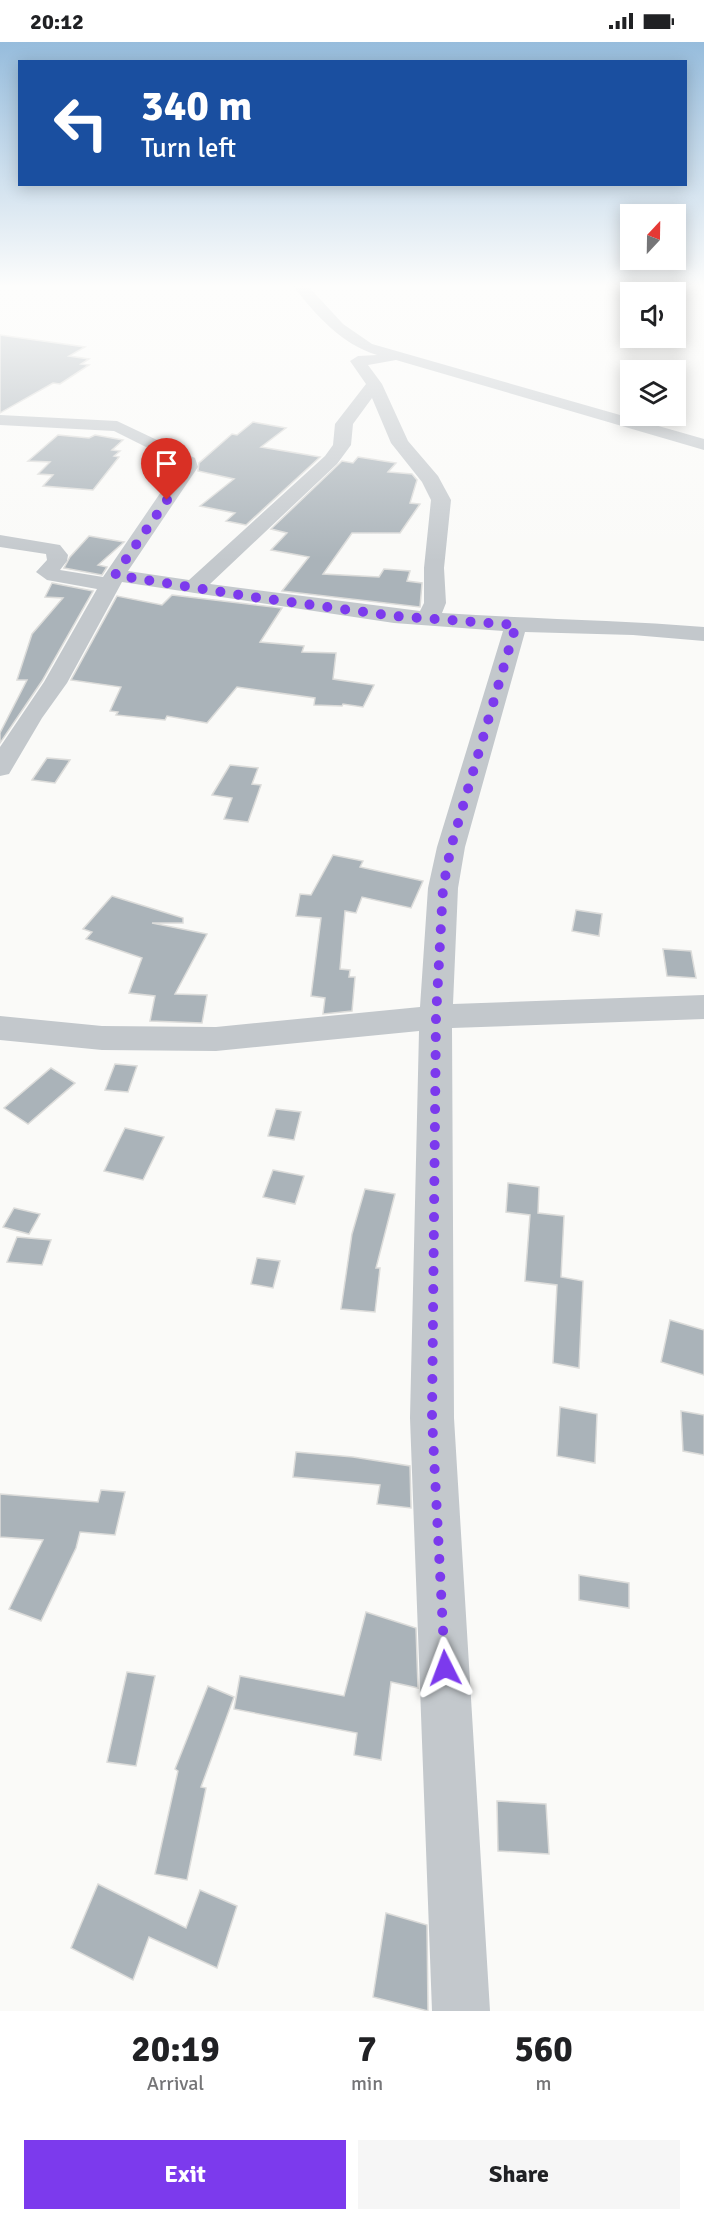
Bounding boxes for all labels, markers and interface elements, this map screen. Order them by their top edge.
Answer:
text: 20:12 [30,8,84,35]
text: 340 m [141,81,252,132]
icon: left [42,84,120,162]
text: Turn left [141,132,236,165]
north arrow [620,204,686,270]
map controls [620,204,686,426]
button: sound [620,282,686,348]
button: layers [620,360,686,426]
pin [141,438,192,500]
icon: arrive [150,447,183,480]
position arrow [413,1636,477,1700]
text: 20:19 [131,2027,220,2072]
text: 7 [357,2027,377,2072]
text: 560 [514,2027,573,2072]
text: Arrival [147,2071,204,2096]
text: min [351,2071,383,2096]
text: m [536,2071,552,2096]
button: Exit [24,2140,346,2209]
button: Share [358,2140,680,2209]

